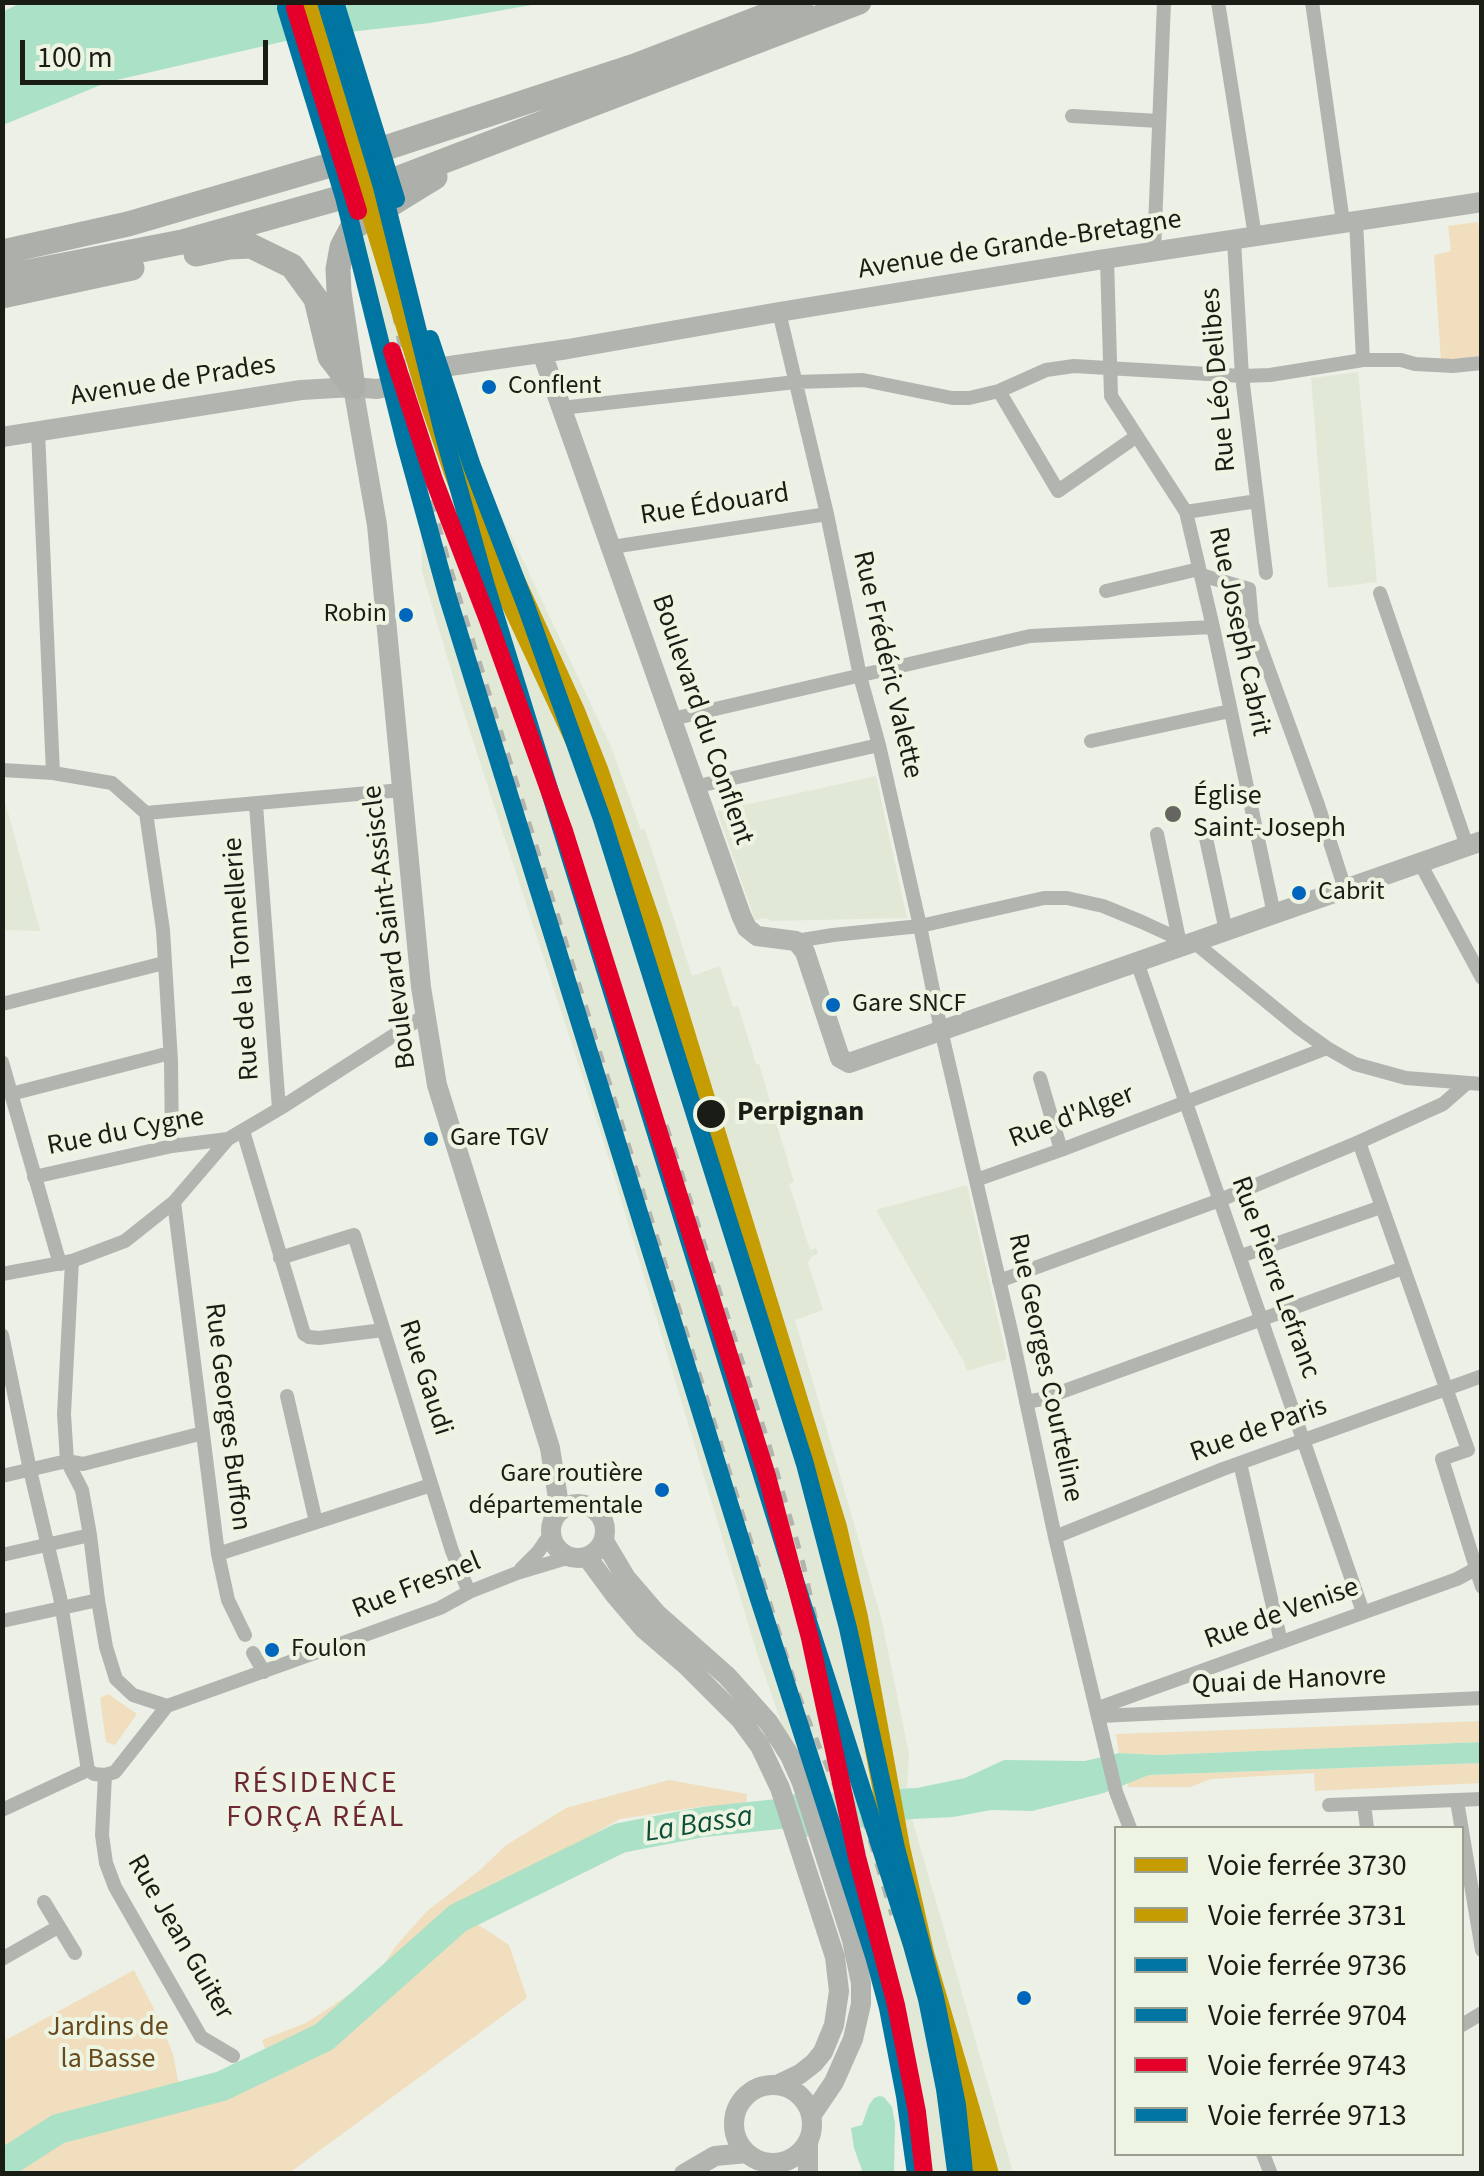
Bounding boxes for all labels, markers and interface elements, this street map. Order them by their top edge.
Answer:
scale bar [25,20,272,82]
text: 100 m [37,36,113,79]
street label: Avenue de Grande-Bretagne [856,204,1184,288]
street label: Rue Léo Delibes [1195,286,1245,474]
street label: Avenue de Prades [68,349,278,415]
place label: Conflent [508,371,601,403]
marker: Conflent [479,377,499,397]
street label: Rue Édouard [638,478,792,534]
street label: Rue Joseph Cabrit [1199,524,1277,740]
street label: Rue Frédéric Valette [844,548,928,782]
street label: Boulevard du Conflent [642,591,760,849]
place label: Robin [323,599,387,631]
marker: Robin [396,605,416,625]
place label: Église Saint-Joseph [1193,781,1346,847]
street label: Boulevard Saint-Assiscle [357,783,425,1071]
marker: Église Saint-Joseph [1162,803,1184,825]
street label: Rue de la Tonnellerie [218,836,268,1082]
place label: Cabrit [1318,877,1385,909]
marker: Cabrit [1289,883,1309,903]
place label: Gare SNCF [852,989,966,1021]
marker: Gare SNCF [823,995,843,1015]
street label: Rue d'Alger [1005,1079,1139,1157]
marker: Perpignan [694,1097,728,1131]
place label: Perpignan [737,1097,864,1131]
street label: Rue du Cygne [45,1101,207,1165]
place label: Gare TGV [450,1123,548,1155]
marker: Gare TGV [421,1129,441,1149]
street label: Rue Pierre Lefranc [1222,1172,1326,1384]
street label: Rue Georges Courteline [999,1231,1089,1505]
street label: Rue Georges Buffon [195,1301,257,1533]
street label: Rue Gaudi [390,1316,458,1440]
street label: Rue de Paris [1186,1391,1332,1471]
place label: Gare routière départementale [469,1459,643,1520]
marker: Gare routière départementale [652,1480,672,1500]
street label: Rue Fresnel [348,1546,486,1628]
street label: Rue de Venise [1200,1572,1364,1658]
place label: Foulon [291,1634,367,1666]
marker: Foulon [262,1640,282,1660]
street label: Quai de Hanovre [1191,1660,1387,1704]
district label: RÉSIDENCE FORÇA RÉAL [226,1767,406,1838]
water label: La Bassa [642,1800,756,1852]
legend [1114,1826,1464,2156]
text: Voie ferrée 3730 [1208,1844,1407,1887]
street label: Rue Jean Guiter [118,1850,240,2026]
text: Voie ferrée 3731 [1208,1894,1407,1937]
text: Voie ferrée 9736 [1208,1944,1407,1987]
unlabelled marker [1014,1988,1034,2008]
text: Voie ferrée 9704 [1208,1994,1407,2037]
park label: Jardins de la Basse [47,2012,169,2078]
text: Voie ferrée 9743 [1208,2044,1407,2087]
text: Voie ferrée 9713 [1208,2094,1407,2137]

